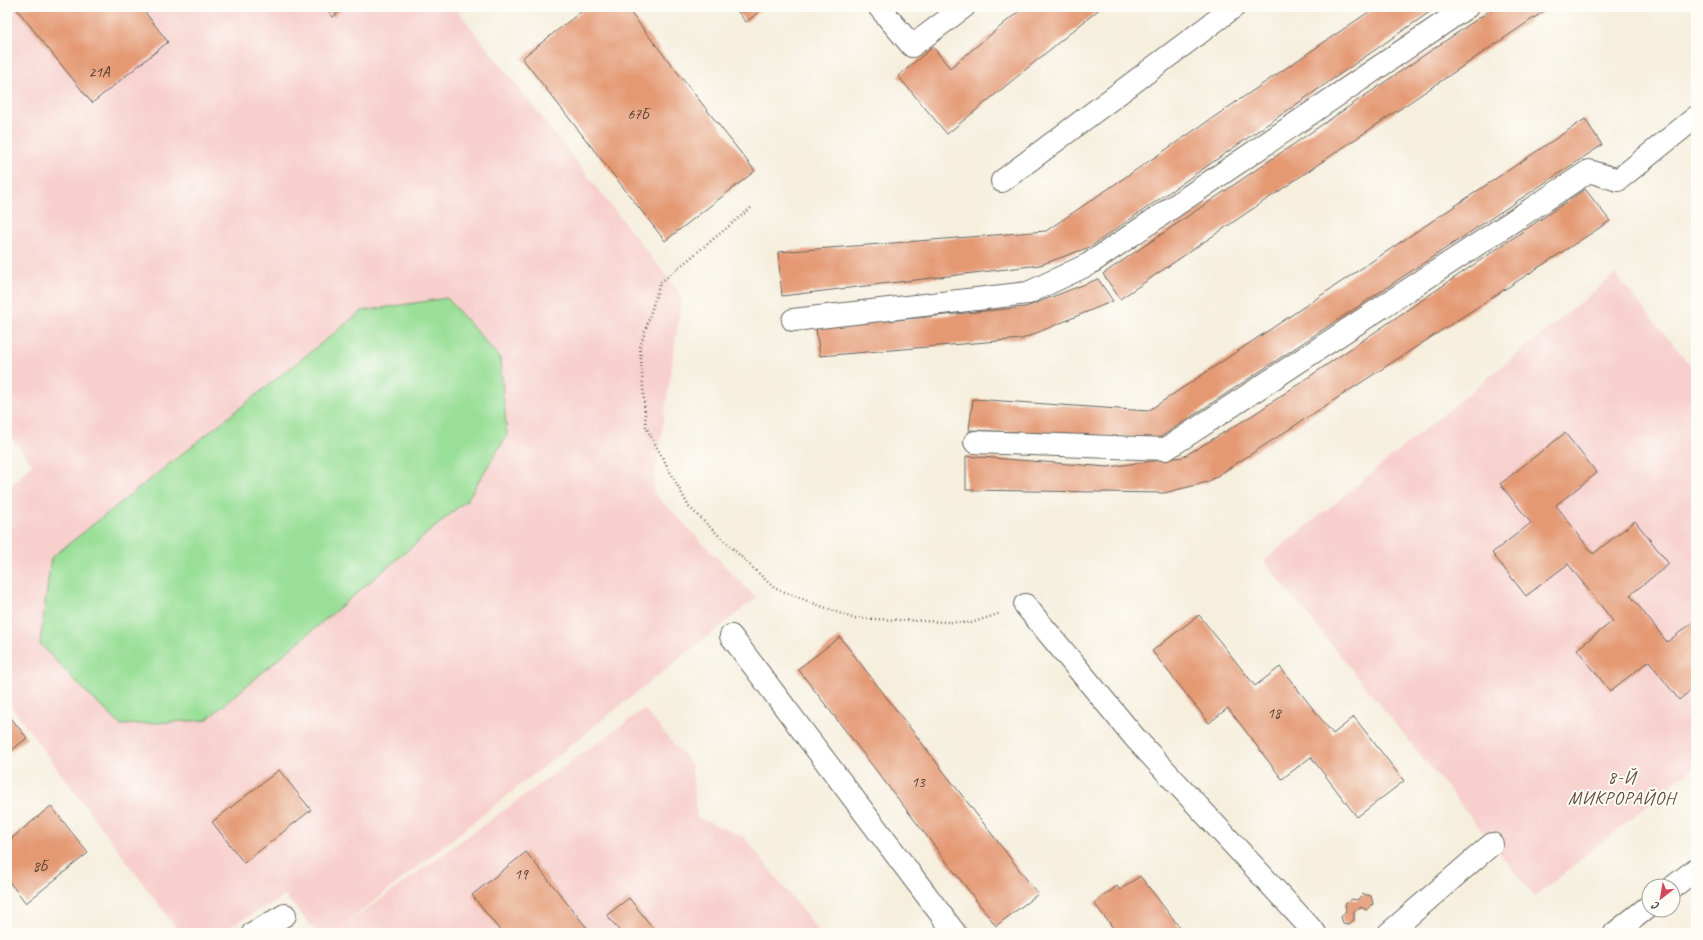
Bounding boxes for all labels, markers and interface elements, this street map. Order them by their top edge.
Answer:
house number: 21А [88,63,111,82]
house number: 67Б [627,105,651,124]
house number: 18 [1267,704,1282,723]
district label: 8-Й МИКРОРАЙОН [1568,766,1678,809]
house number: 13 [911,773,926,792]
house number: 8Б [33,857,50,876]
house number: 19 [514,865,529,884]
north arrow [1641,878,1681,918]
text: С [1649,898,1662,914]

